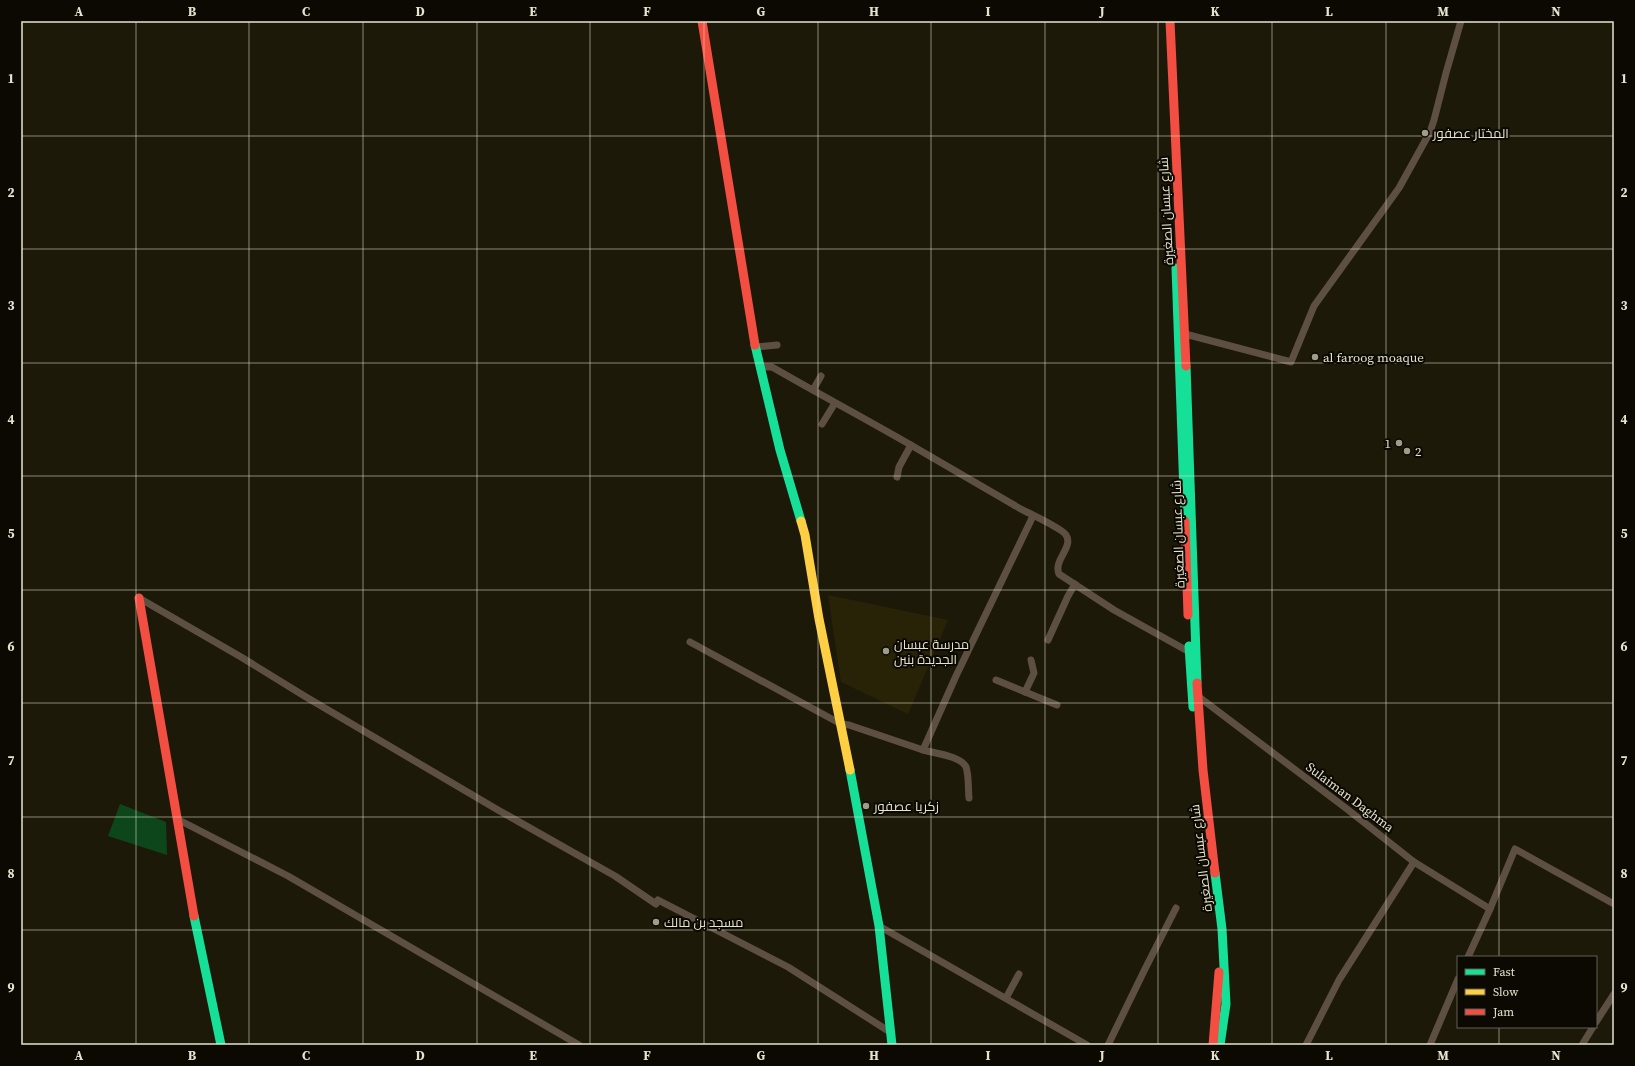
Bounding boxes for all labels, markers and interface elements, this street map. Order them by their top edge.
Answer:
text: A [75,3,84,20]
text: B [188,3,197,20]
text: C [302,3,310,20]
text: D [415,3,425,20]
text: E [529,3,537,20]
text: F [643,3,651,20]
text: G [757,3,766,20]
text: H [869,3,879,20]
text: I [985,3,991,20]
text: J [1098,3,1105,20]
text: K [1210,3,1220,20]
text: L [1325,3,1333,20]
text: M [1437,3,1449,20]
text: N [1551,3,1561,20]
text: 1 [7,70,15,87]
text: 1 [1620,70,1628,87]
place label: المختار عصفور [1432,125,1509,142]
marker: المختار عصفور [1420,128,1430,138]
street label: شارع عبسان الصغيرة [1155,157,1177,265]
text: 2 [7,184,15,201]
text: 2 [1620,184,1628,201]
text: 3 [7,297,15,314]
text: 3 [1620,297,1628,314]
place label: al faroog moaque [1323,349,1424,366]
marker: al faroog moaque [1310,352,1320,362]
text: 4 [7,411,15,428]
text: 4 [1620,411,1628,428]
place label: 1 [1385,435,1391,452]
marker: 1 [1394,438,1404,448]
place label: 2 [1415,443,1422,460]
marker: 2 [1402,446,1412,456]
street label: شارع عبسان الصغيرة [1168,480,1188,588]
text: 5 [7,525,15,542]
text: 5 [1620,525,1628,542]
place label: مدرسة عبسان الجديدة بنين [894,636,969,668]
text: 6 [7,638,15,655]
text: 6 [1620,638,1628,655]
marker: مدرسة عبسان الجديدة بنين [881,646,891,656]
text: 7 [7,752,15,769]
text: 7 [1620,752,1628,769]
street label: Sulaiman Daghma [1303,758,1398,836]
place label: زكريا عصفور [873,798,939,815]
marker: زكريا عصفور [861,801,871,811]
street label: شارع عبسان الصغيرة [1186,803,1216,913]
text: 8 [7,865,15,882]
text: 8 [1620,865,1628,882]
place label: مسجد بن مالك [664,914,743,931]
marker: مسجد بن مالك [651,917,661,927]
legend [1457,956,1597,1028]
text: Fast [1493,964,1515,980]
text: 9 [7,979,15,996]
text: 9 [1620,979,1628,996]
text: Slow [1493,984,1519,1000]
text: Jam [1492,1004,1514,1020]
text: A [75,1047,84,1064]
text: B [188,1047,197,1064]
text: C [302,1047,310,1064]
text: D [415,1047,425,1064]
text: E [529,1047,537,1064]
text: F [643,1047,651,1064]
text: G [757,1047,766,1064]
text: H [869,1047,879,1064]
text: I [985,1047,991,1064]
text: J [1098,1047,1105,1064]
text: K [1210,1047,1220,1064]
text: L [1325,1047,1333,1064]
text: M [1437,1047,1449,1064]
text: N [1551,1047,1561,1064]

